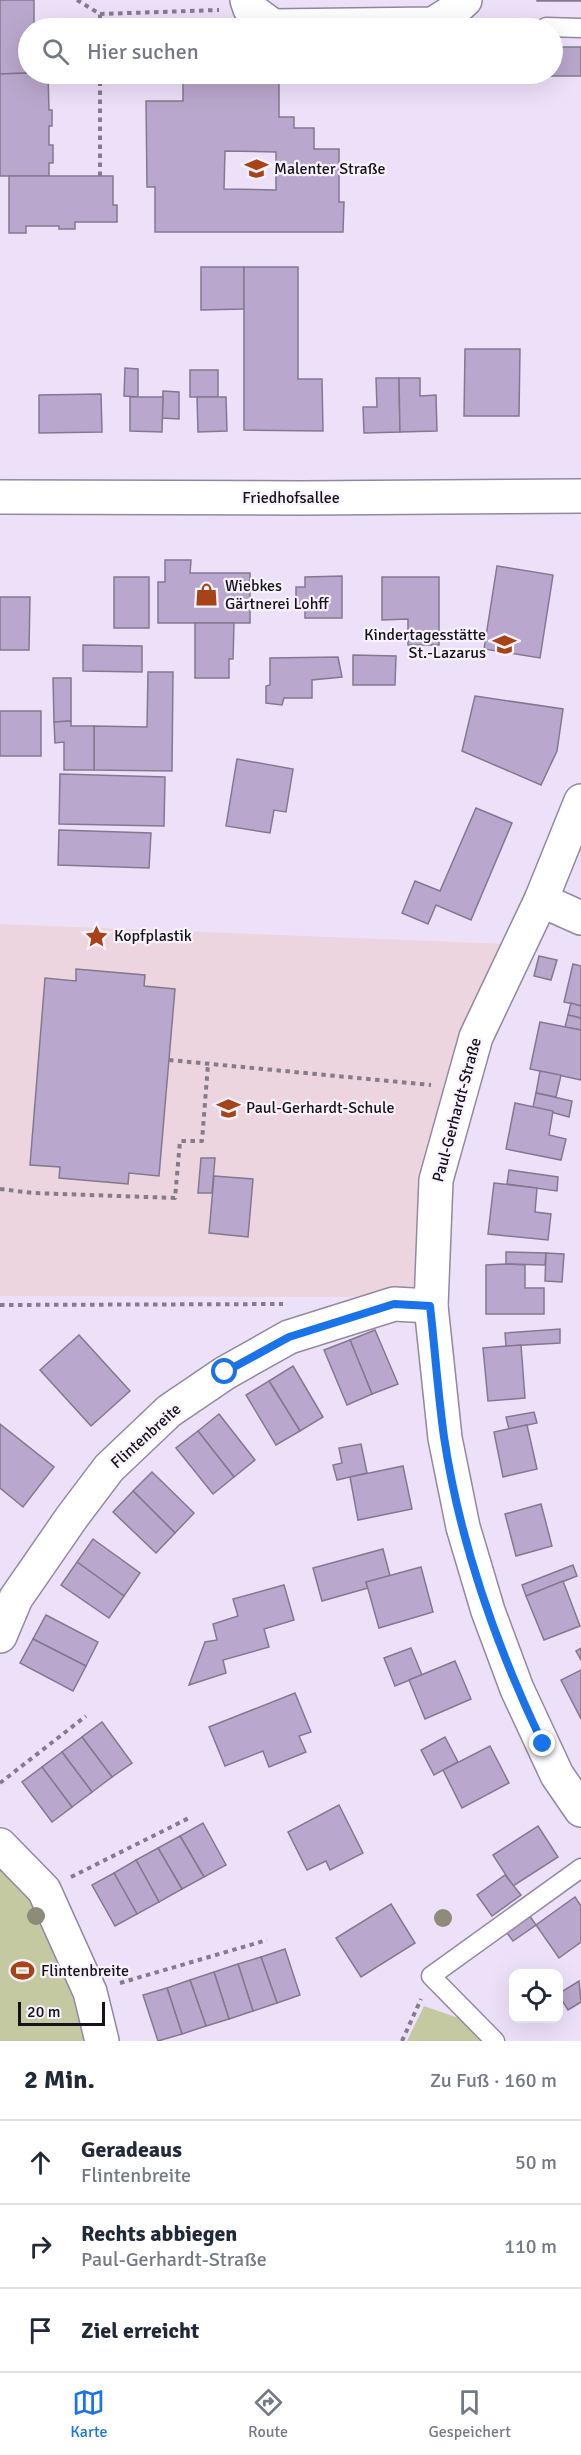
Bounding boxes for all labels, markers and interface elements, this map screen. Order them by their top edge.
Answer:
search box [18,18,563,84]
icon: search [39,35,72,68]
text: Hier suchen [87,38,199,65]
school or university icon: Malenter Straße [243,156,269,182]
place label: Malenter Straße [274,159,386,179]
street label: Friedhofsallee [242,488,340,508]
place label: Wiebkes Gärtnerei Lohff [225,576,329,614]
shop icon: Wiebkes Gärtnerei Lohff [194,582,220,608]
place label: Kindertagesstätte St.-Lazarus [364,625,486,663]
school or university icon: Kindertagesstätte St.-Lazarus [491,631,517,657]
place icon: Kopfplastik [83,923,109,949]
place label: Kopfplastik [114,926,192,946]
street label: Paul-Gerhardt-Straße [428,1036,486,1184]
school or university icon: Paul-Gerhardt-Schule [215,1095,241,1121]
place label: Paul-Gerhardt-Schule [246,1098,395,1118]
route start [211,1358,237,1384]
street label: Flintenbreite [107,1399,185,1473]
route end [529,1730,555,1756]
sports icon: Flintenbreite [10,1958,36,1984]
place label: Flintenbreite [41,1961,129,1981]
map controls [509,1969,563,2023]
button: locate [509,1969,563,2023]
scale bar [18,1999,105,2026]
text: 20 m [27,2002,61,2022]
text: 2 Min. [24,2064,95,2096]
text: Zu Fuß · 160 m [430,2068,557,2093]
text: Geradeaus [81,2136,182,2163]
icon: ahead [24,2146,57,2179]
text: 50 m [515,2150,557,2175]
text: Flintenbreite [81,2163,191,2188]
text: Rechts abbiegen [81,2220,237,2247]
icon: right [24,2230,57,2263]
text: 110 m [504,2234,557,2259]
text: Paul-Gerhardt-Straße [81,2247,267,2272]
icon: arrive [24,2314,57,2347]
text: Ziel erreicht [81,2317,199,2344]
tab: Karte [70,2386,108,2442]
tab: Route [248,2386,288,2442]
tab: Gespeichert [429,2386,511,2442]

